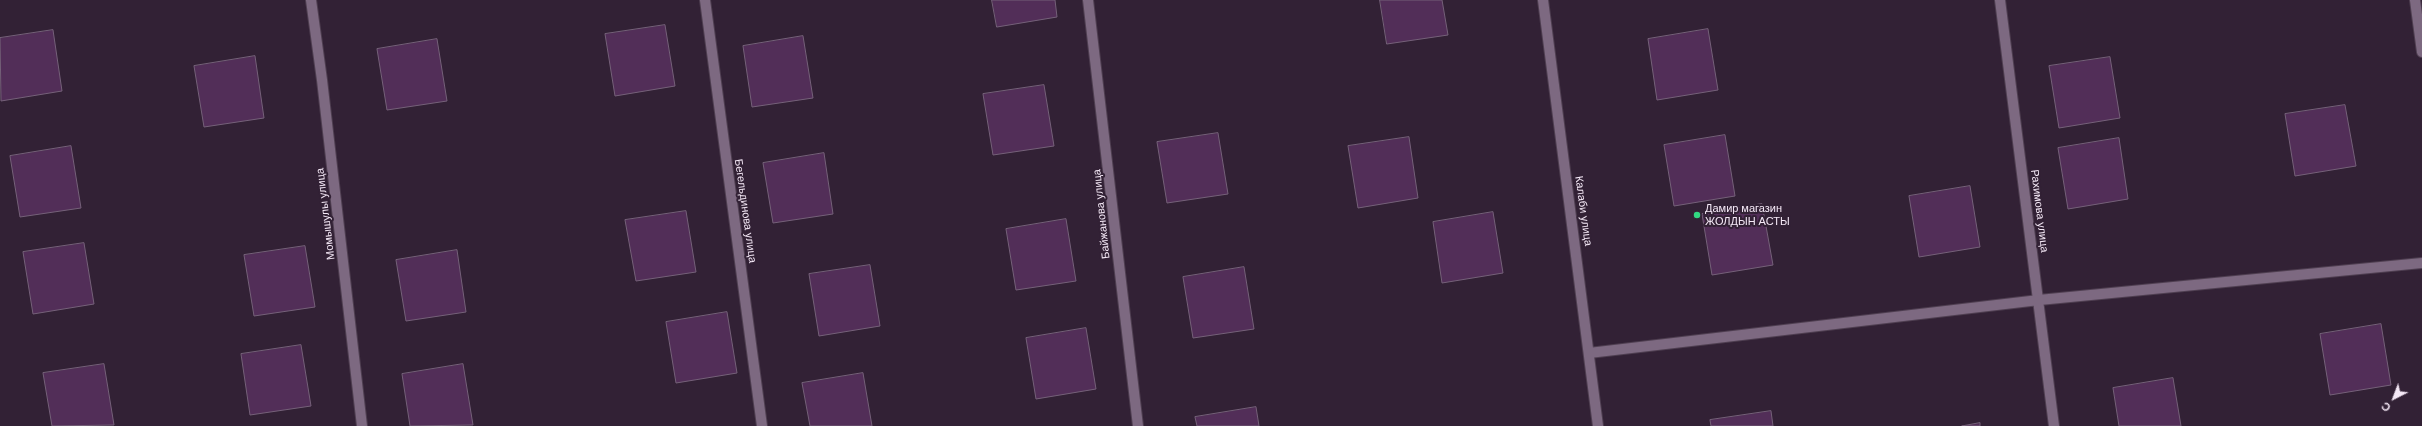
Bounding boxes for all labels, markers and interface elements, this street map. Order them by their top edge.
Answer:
street label: Бегельдинова улица [731,158,759,264]
street label: Момышулы улица [314,167,338,261]
street label: Байжанова улица [1091,168,1113,260]
street label: Рахимова улица [2027,169,2051,253]
street label: Калаби улица [1572,175,1594,247]
place label: Дамир магазин ЖОЛДЫН АСТЫ [1705,202,1790,228]
marker: Дамир магазин ЖОЛДЫН АСТЫ [1692,210,1702,220]
north arrow [2374,378,2414,418]
text: С [2378,399,2394,415]

